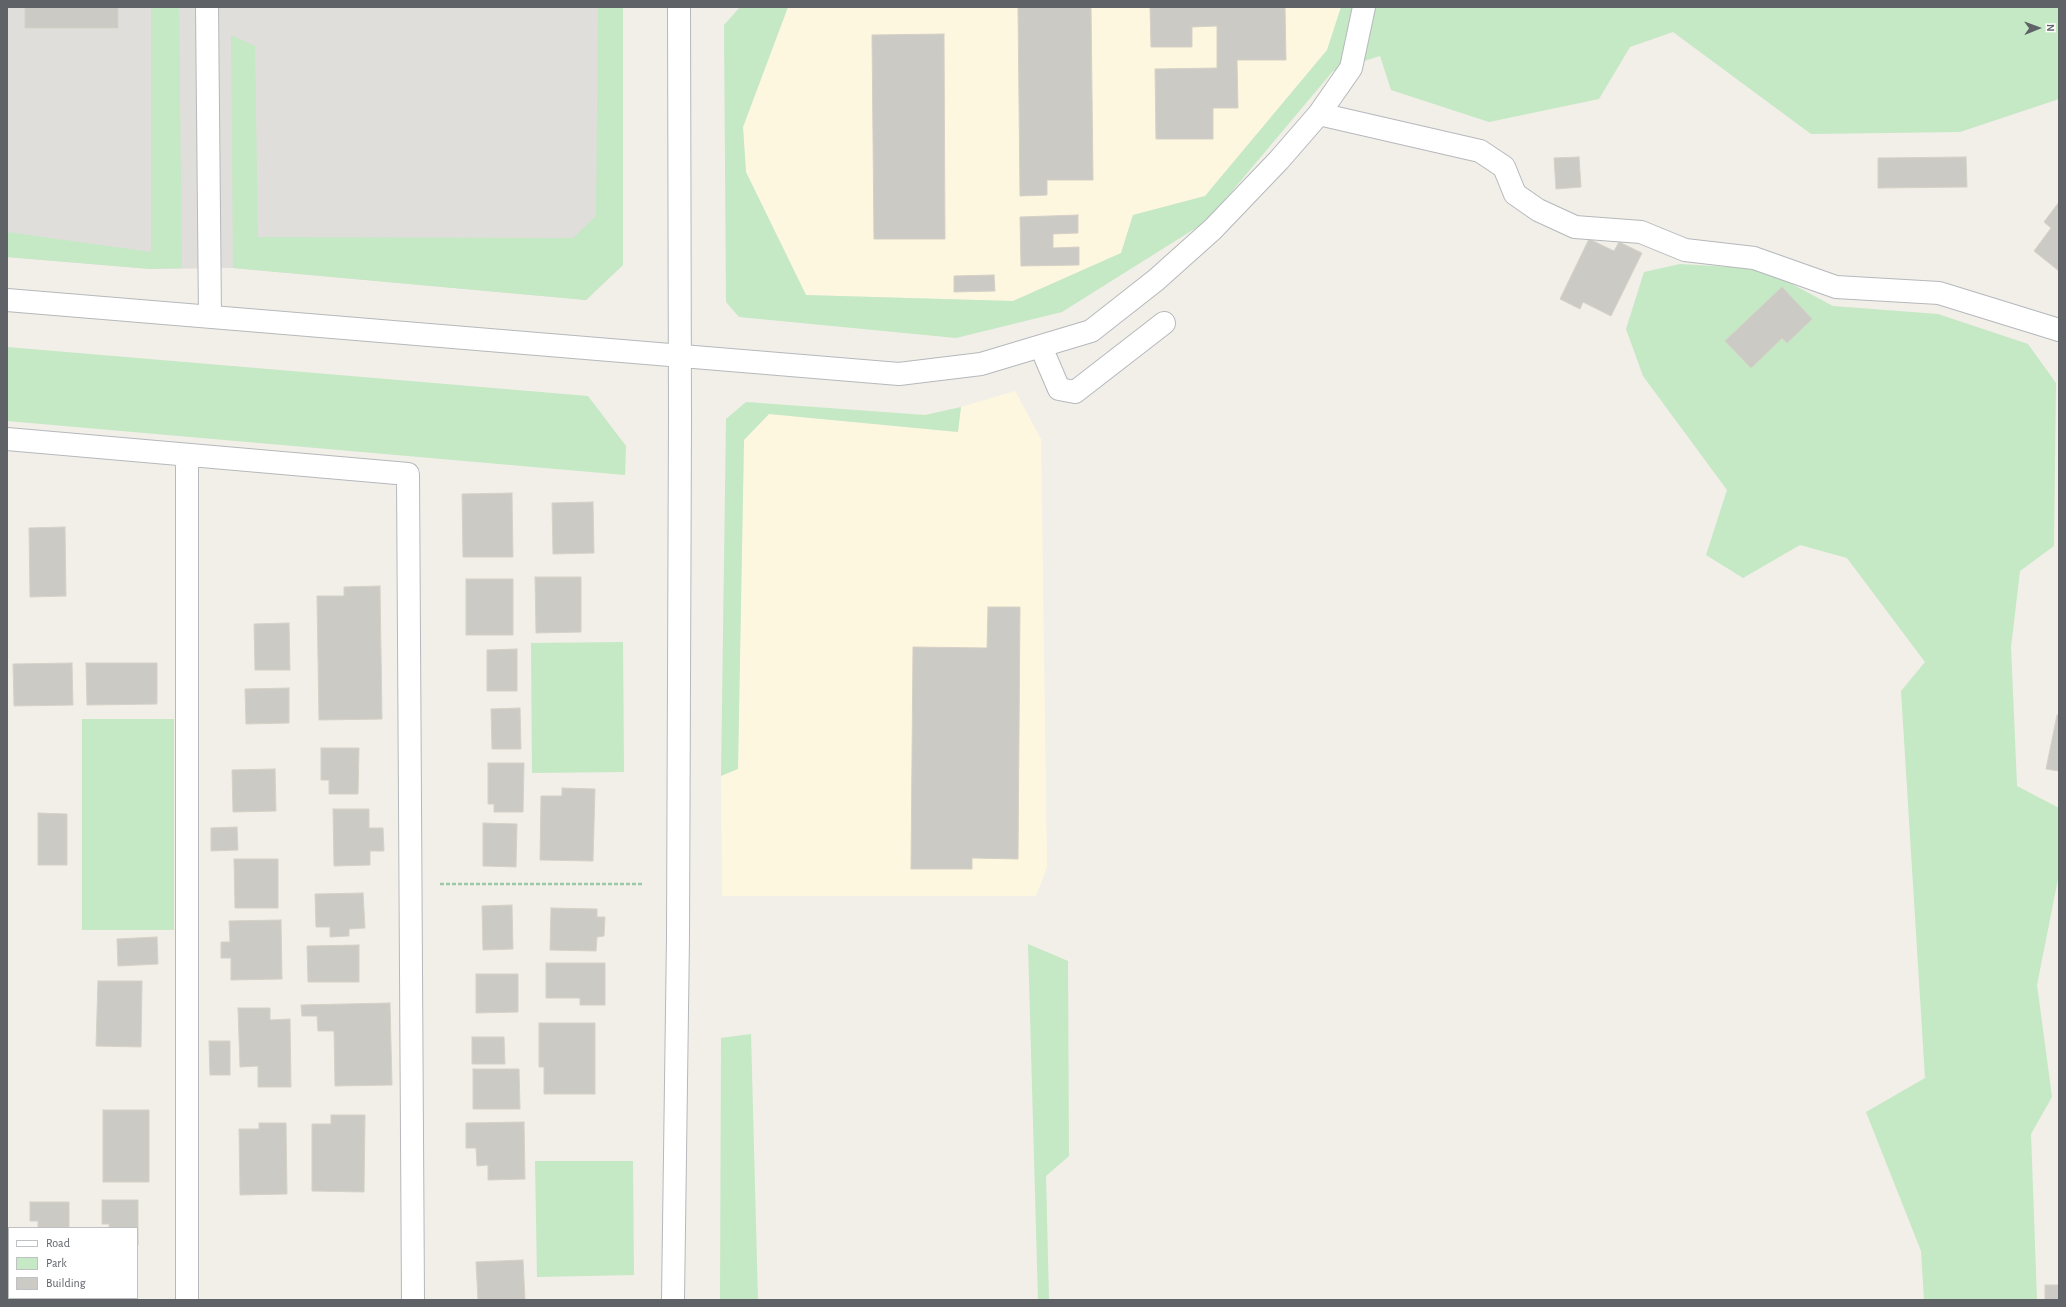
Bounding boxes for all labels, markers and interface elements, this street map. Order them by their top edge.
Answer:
north arrow [2018,8,2058,48]
text: N [2045,24,2056,32]
legend [8,1227,138,1299]
text: Road [46,1237,70,1249]
text: Park [46,1257,67,1269]
text: Building [46,1277,86,1289]

